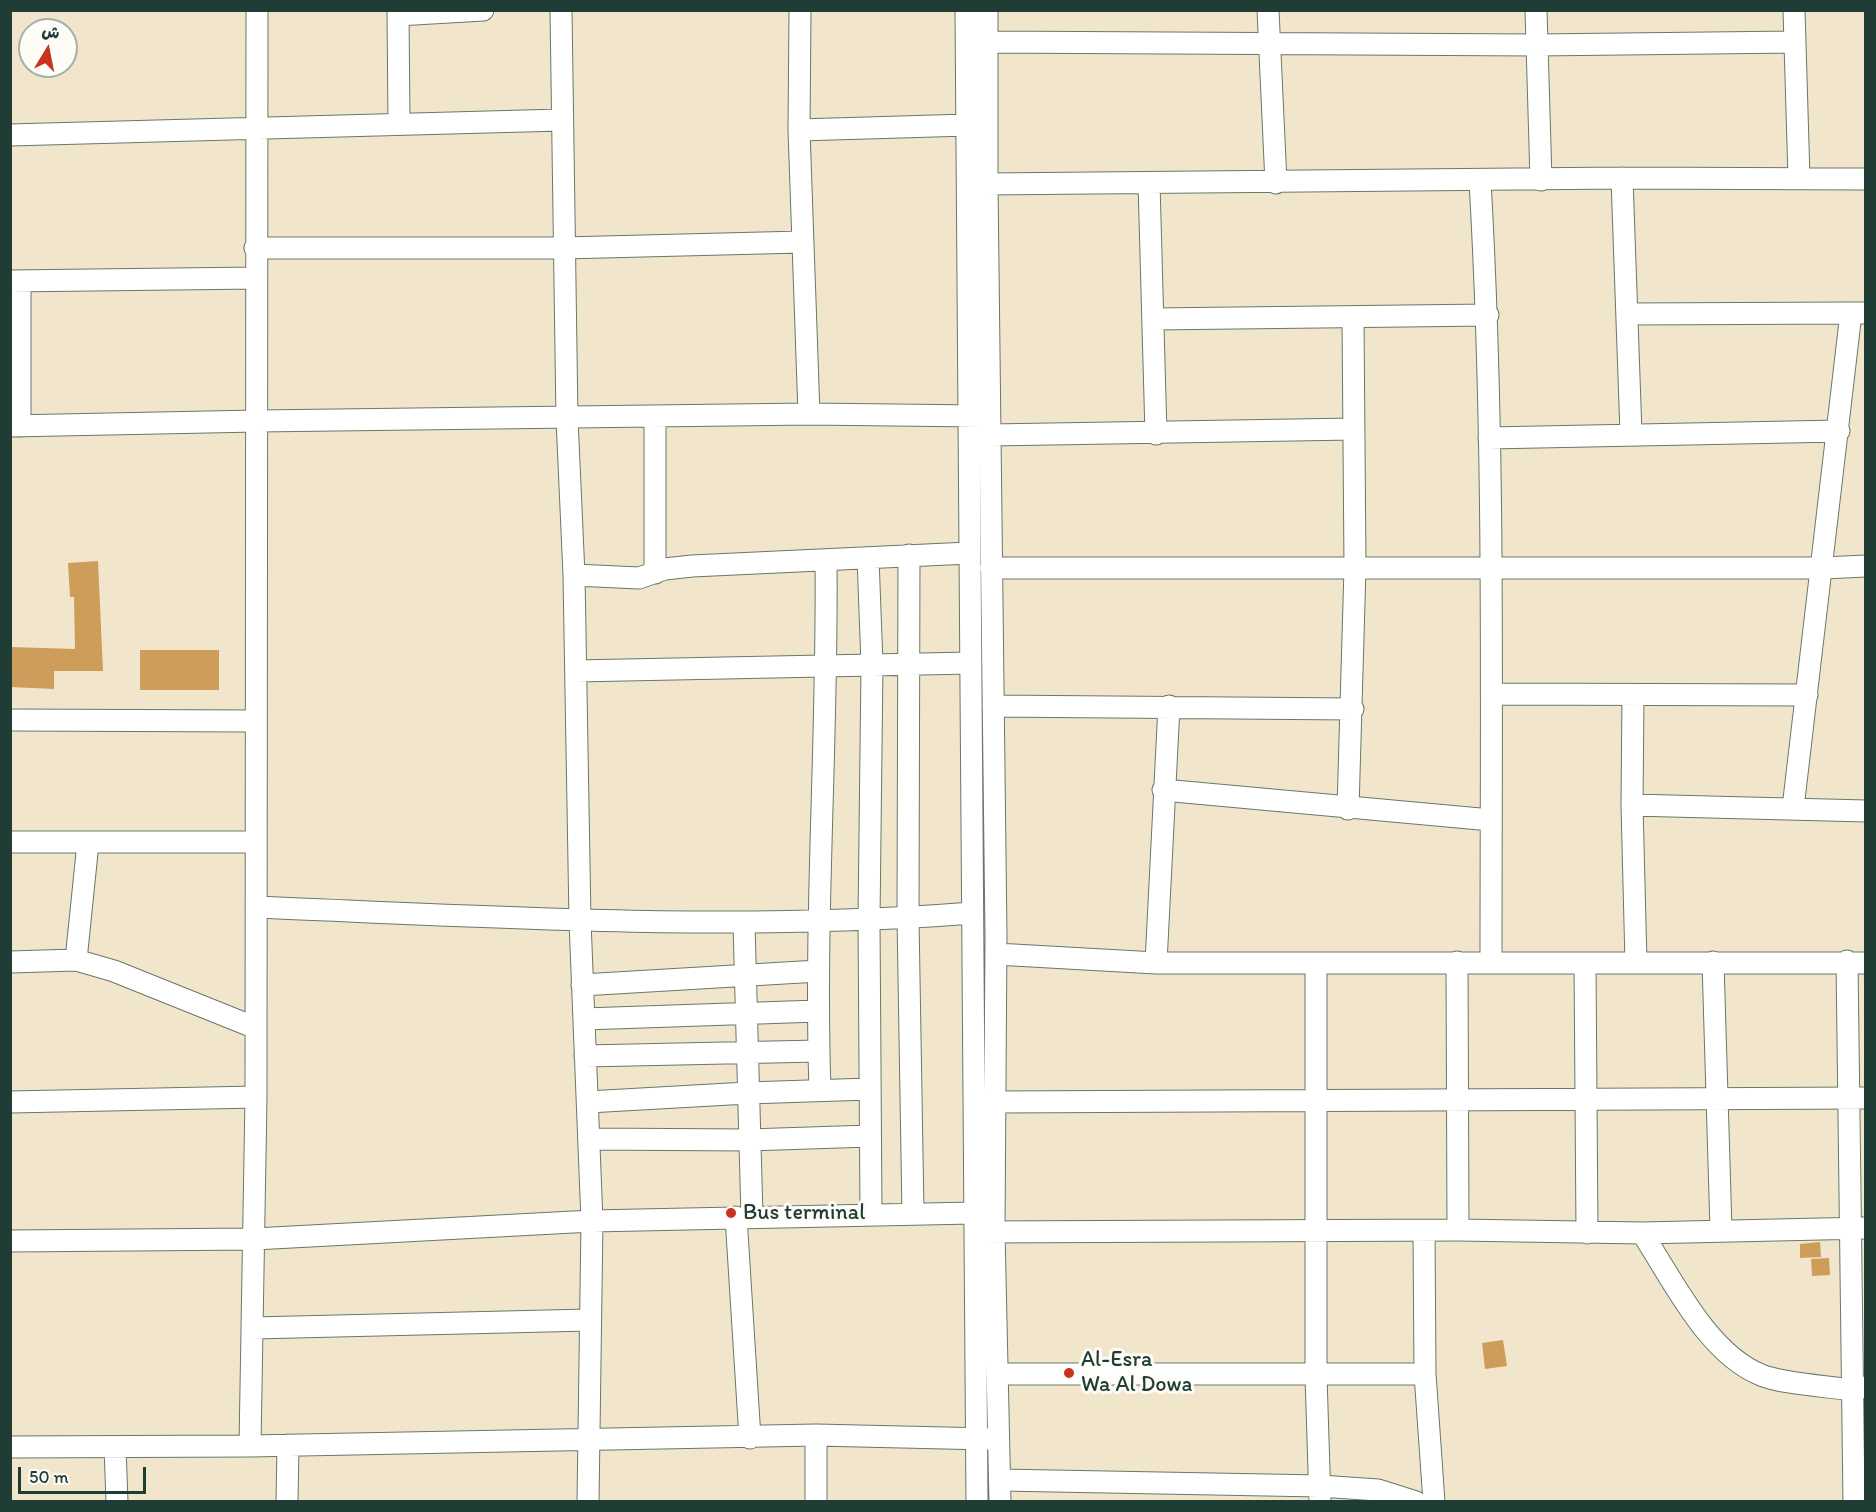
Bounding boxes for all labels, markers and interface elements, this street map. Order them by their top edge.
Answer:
north arrow [18,18,78,78]
text: ش [41,21,61,43]
place label: Bus terminal [743,1200,865,1226]
marker: Bus terminal [724,1206,738,1220]
place label: Al-Esra Wa Al Dowa [1081,1347,1192,1398]
marker: Al-Esra Wa Al Dowa [1062,1366,1076,1380]
scale bar [21,1455,148,1493]
text: 50 m [29,1466,69,1488]

